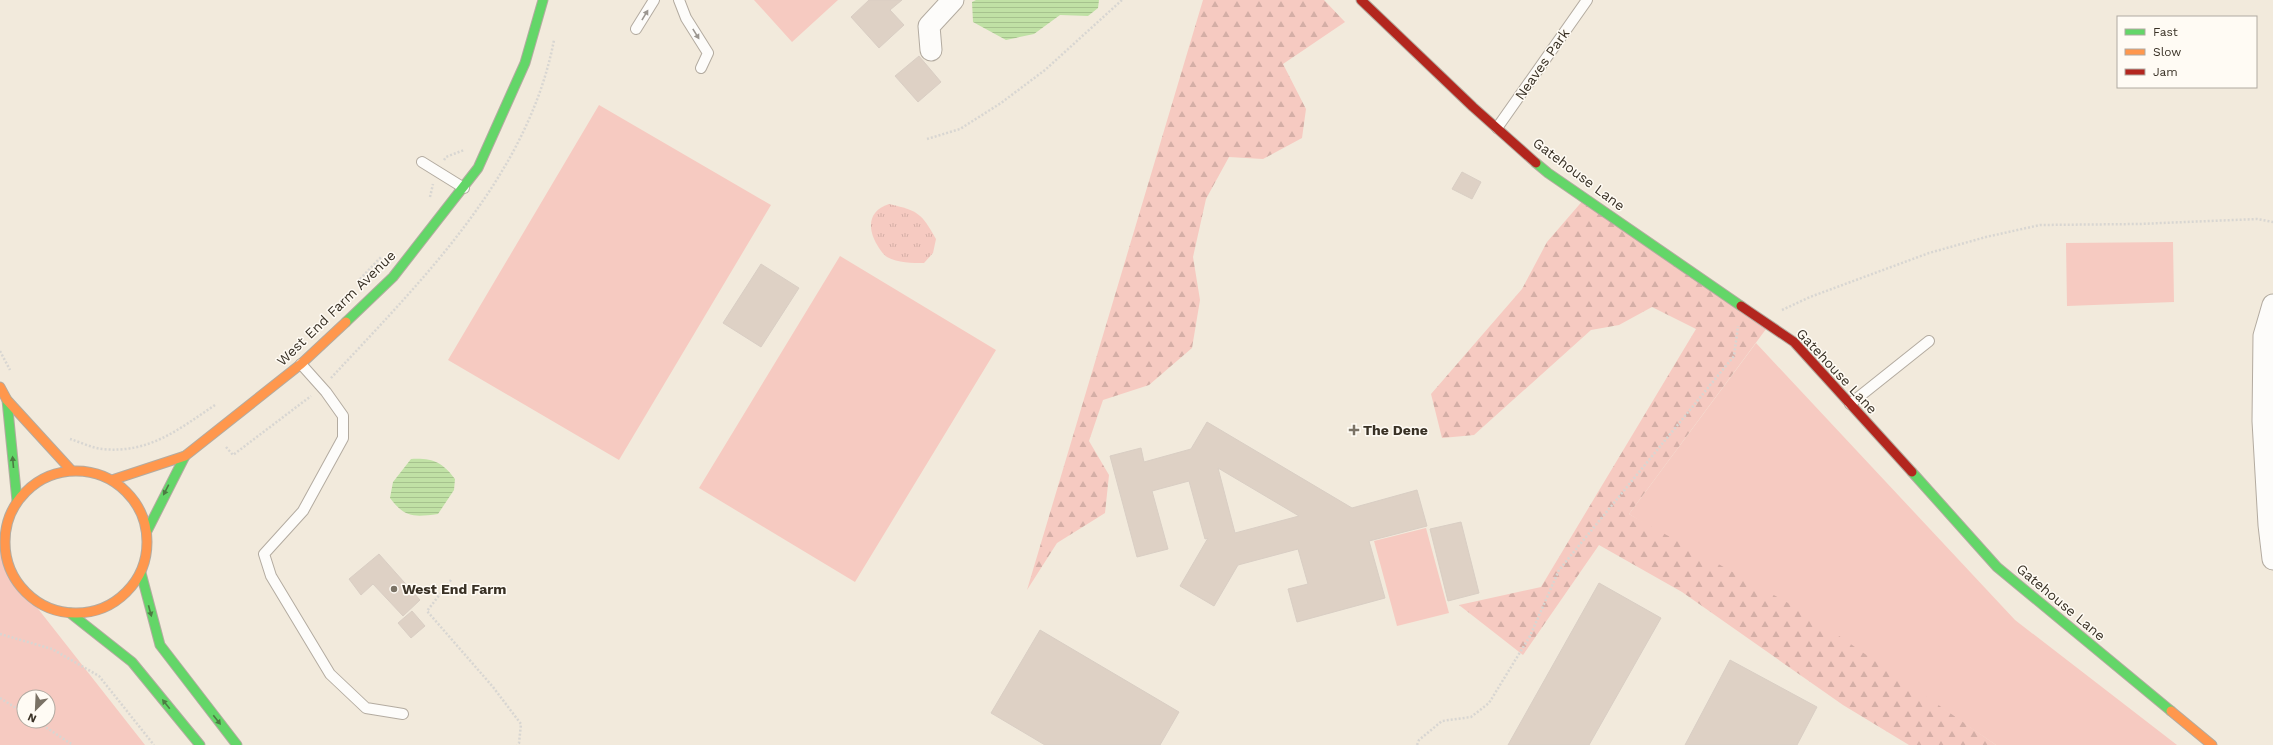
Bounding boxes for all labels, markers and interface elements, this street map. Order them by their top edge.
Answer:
one-way arrow [642,9,649,21]
legend [2117,16,2257,88]
street label: Neaves Park [1511,25,1573,103]
text: Fast [2153,25,2178,39]
one-way arrow [693,28,700,40]
text: Slow [2153,45,2181,59]
text: Jam [2153,65,2178,79]
street label: Gatehouse Lane [1530,134,1628,214]
street label: West End Farm Avenue [273,247,399,369]
street label: Gatehouse Lane [1793,325,1881,417]
place label: The Dene [1363,422,1428,438]
marker: The Dene [1348,424,1360,436]
one-way arrow [10,456,16,468]
one-way arrow [163,485,169,496]
street label: Gatehouse Lane [2013,560,2109,644]
place label: West End Farm [402,581,506,597]
marker: West End Farm [389,584,399,594]
one-way arrow [148,605,154,617]
north arrow [16,689,56,729]
one-way arrow [162,698,171,709]
text: N [26,710,39,725]
one-way arrow [213,714,222,725]

